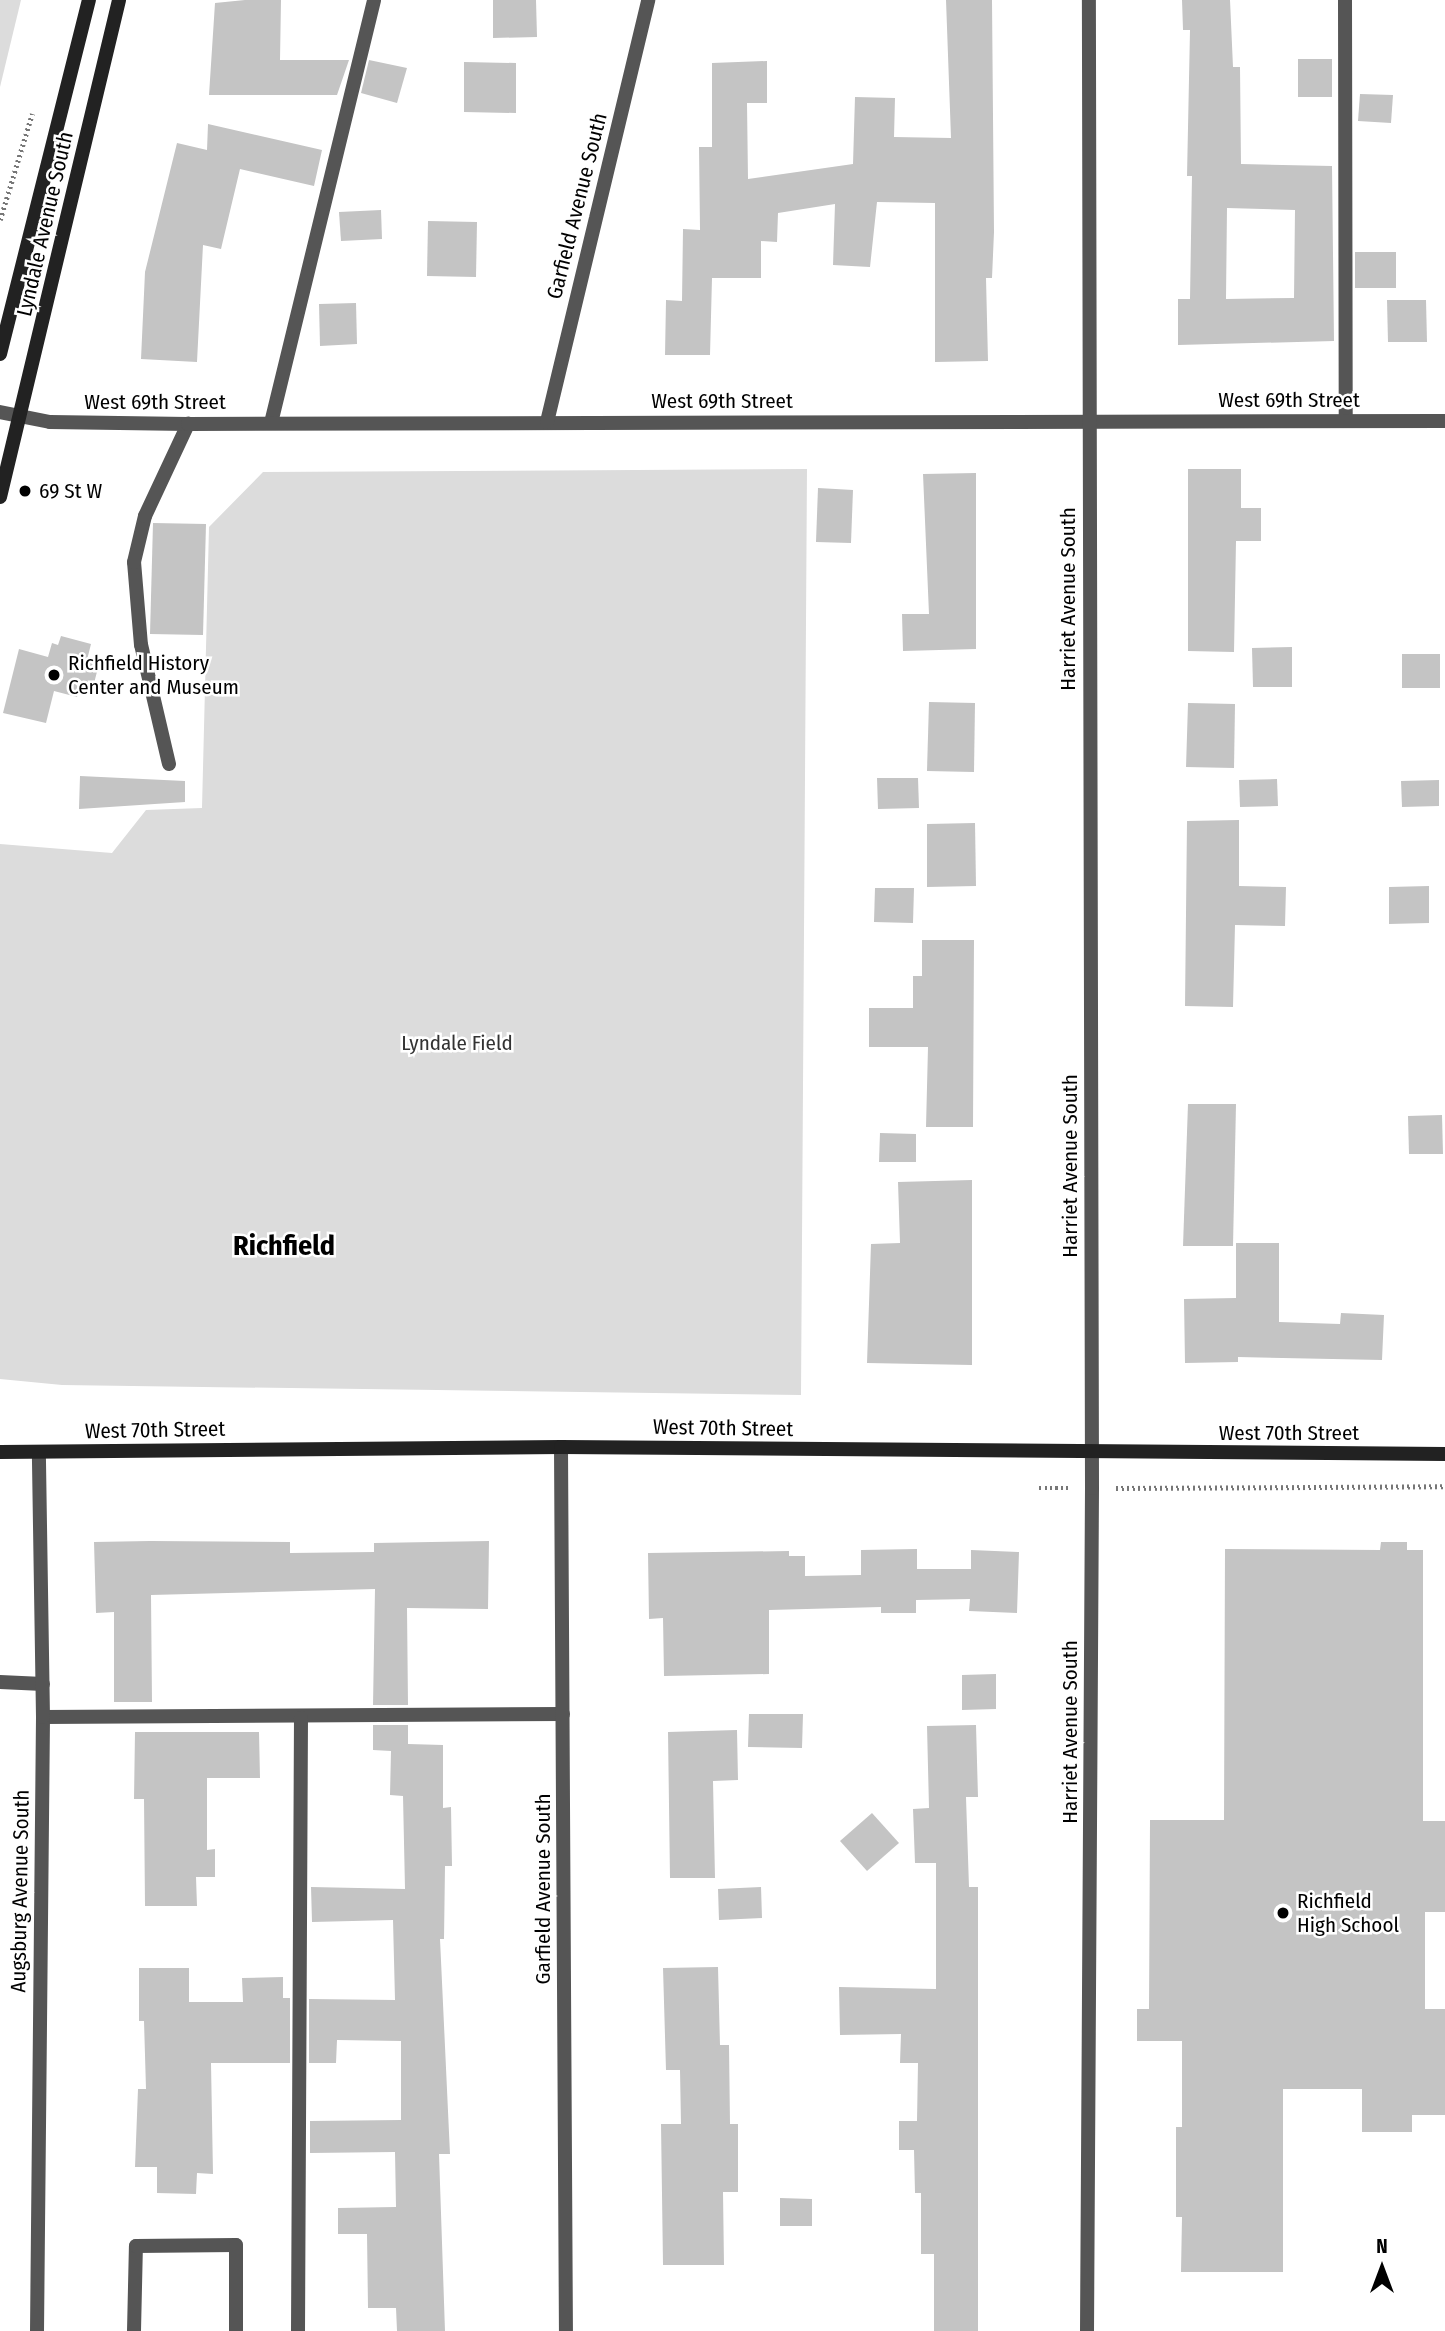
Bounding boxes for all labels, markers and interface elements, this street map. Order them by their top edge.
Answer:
street label: Garfield Avenue South [542,110,612,302]
street label: Lyndale Avenue South [11,129,79,319]
street label: West 69th Street [1218,387,1360,413]
street label: West 69th Street [651,388,793,414]
street label: West 69th Street [84,389,226,415]
place label: 69 St W [39,478,102,504]
marker: 69 St W [17,483,33,499]
street label: Harriet Avenue South [1055,507,1081,691]
place label: Richfield History Center and Museum [68,650,239,700]
marker: Richfield History Center and Museum [46,667,62,683]
park label: Lyndale Field [401,1030,513,1056]
street label: Harriet Avenue South [1057,1074,1083,1258]
district label: Richfield [233,1229,335,1263]
street label: West 70th Street [653,1414,793,1442]
street label: West 70th Street [85,1416,225,1444]
street label: West 70th Street [1219,1420,1359,1446]
street label: Harriet Avenue South [1057,1640,1083,1824]
street label: Augsburg Avenue South [6,1789,34,1993]
street label: Garfield Avenue South [530,1793,556,1985]
place label: Richfield High School [1297,1888,1399,1938]
marker: Richfield High School [1275,1905,1291,1921]
north arrow [1347,2233,1417,2303]
text: N [1376,2235,1388,2258]

